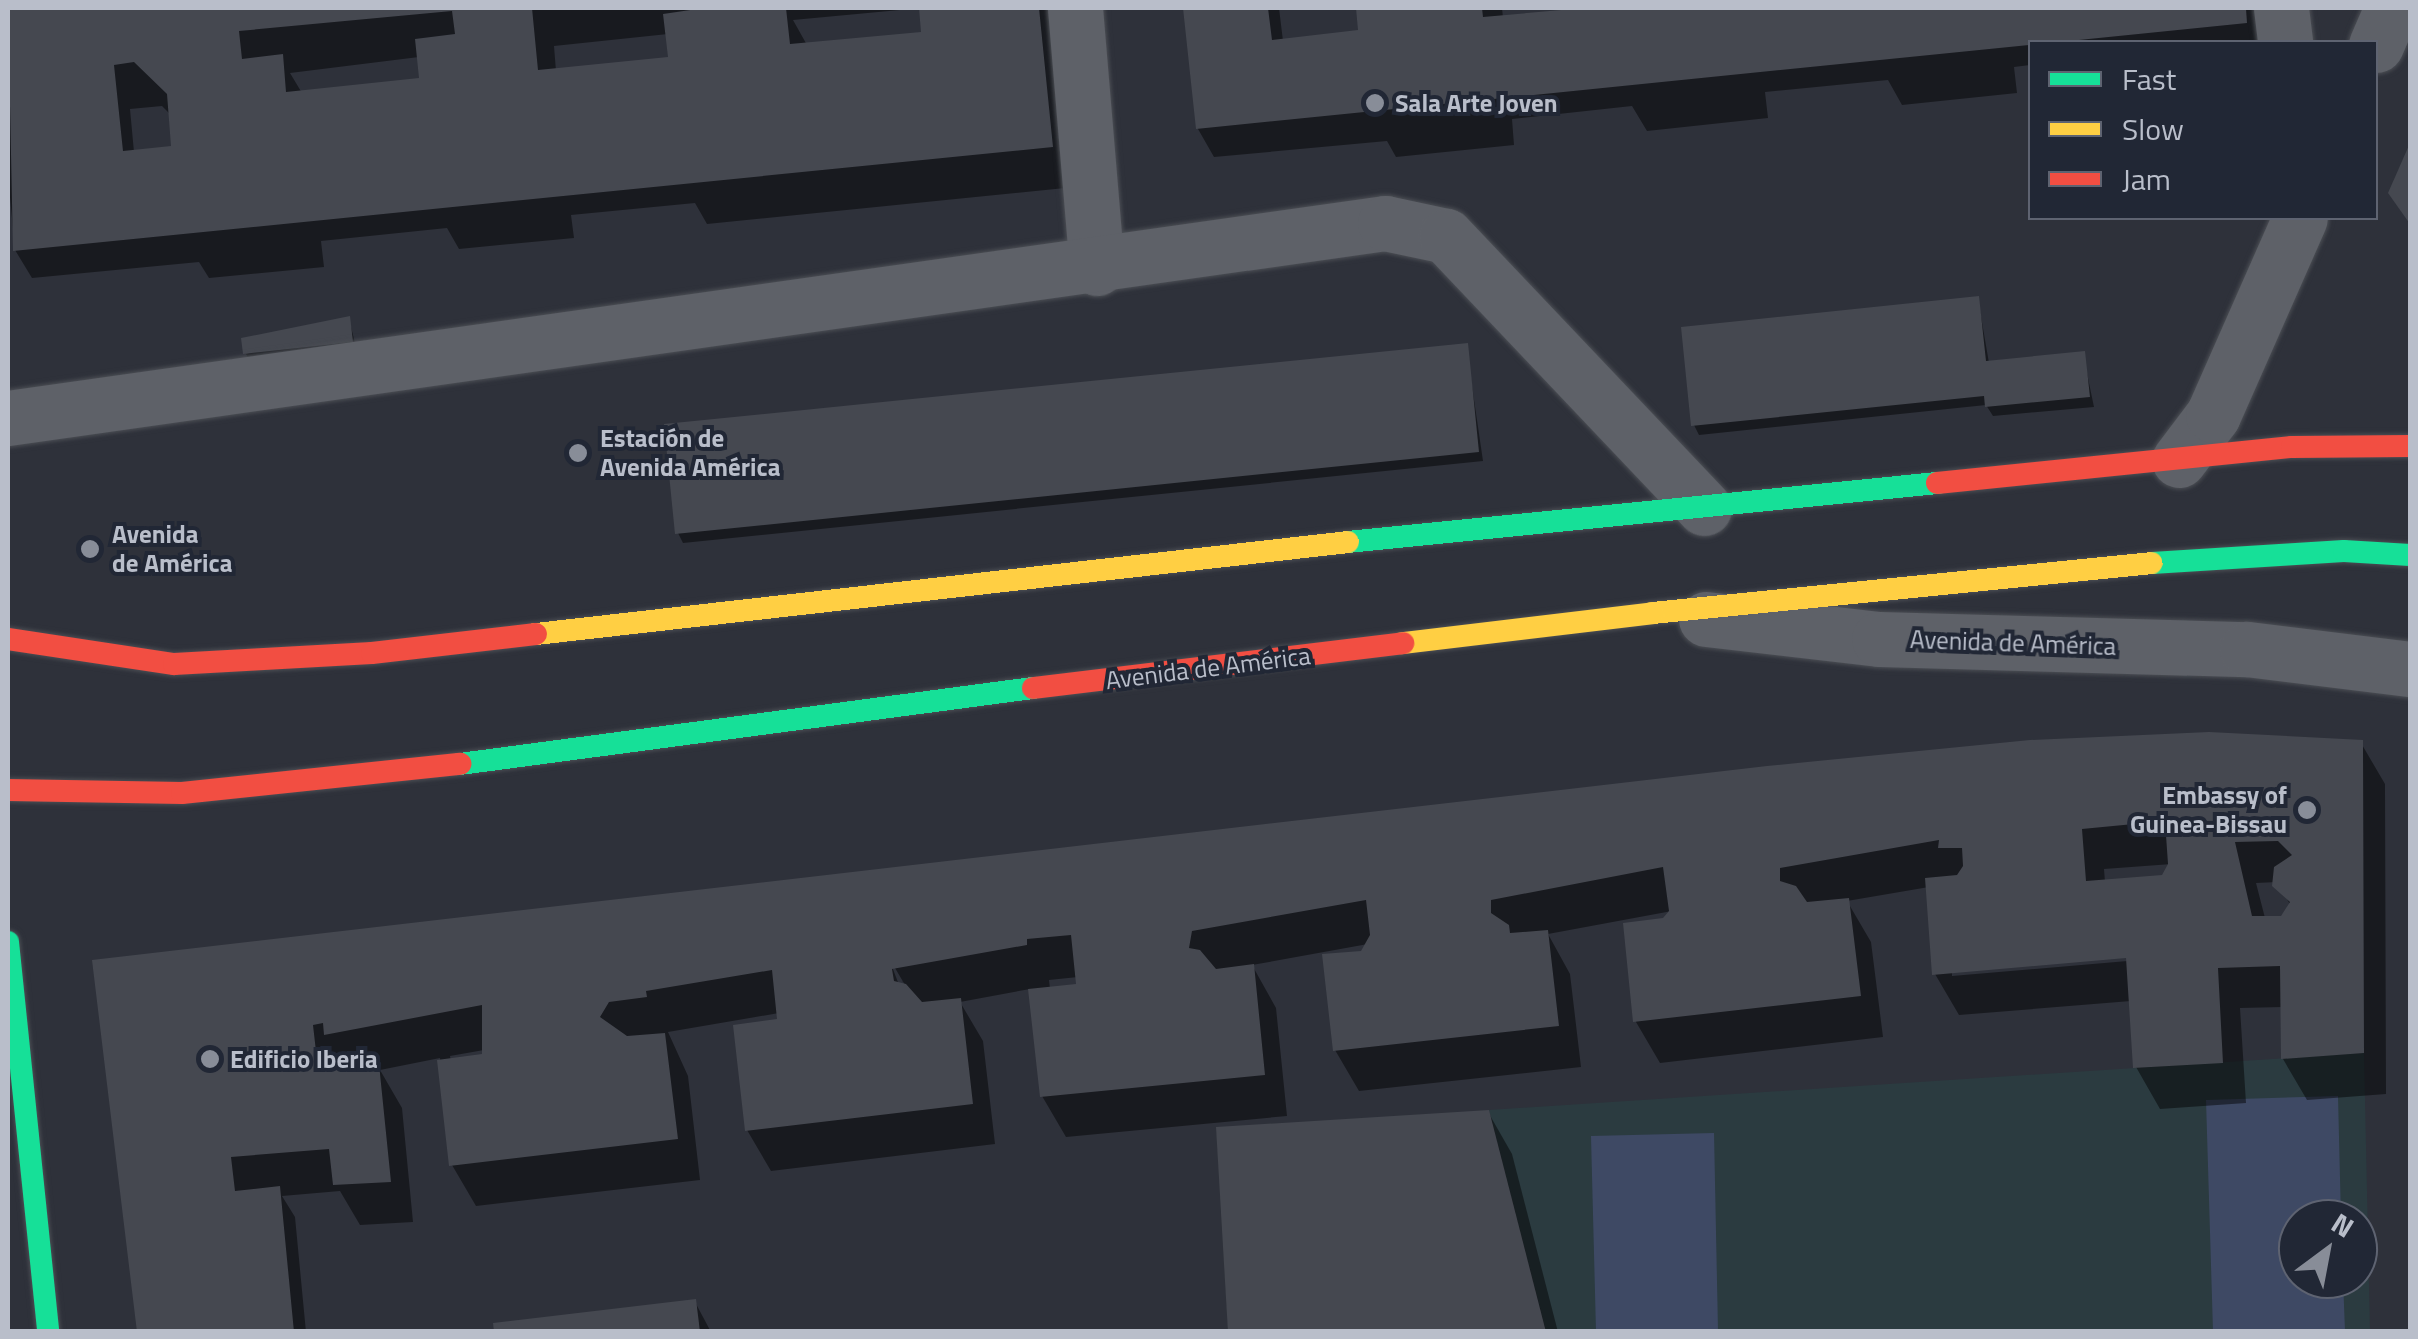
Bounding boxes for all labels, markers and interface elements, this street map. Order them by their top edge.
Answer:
legend [2028,40,2378,220]
text: Fast [2122,56,2176,102]
place label: Sala Arte Joven [1395,88,1557,118]
marker: Sala Arte Joven [1364,92,1386,114]
text: Slow [2122,106,2184,152]
text: Jam [2122,156,2171,202]
place label: Estación de Avenida América [600,424,780,483]
marker: Estación de Avenida América [565,440,591,466]
place label: Avenida de América [112,520,232,579]
marker: Avenida de América [77,536,103,562]
street label: Avenida de América [1909,624,2117,662]
street label: Avenida de América [1104,641,1312,695]
place label: Embassy of Guinea-Bissau [2130,781,2287,840]
marker: Embassy of Guinea-Bissau [2296,799,2318,821]
place label: Edificio Iberia [230,1044,378,1074]
marker: Edificio Iberia [199,1048,221,1070]
north arrow [2278,1199,2378,1299]
text: N [2323,1201,2363,1248]

